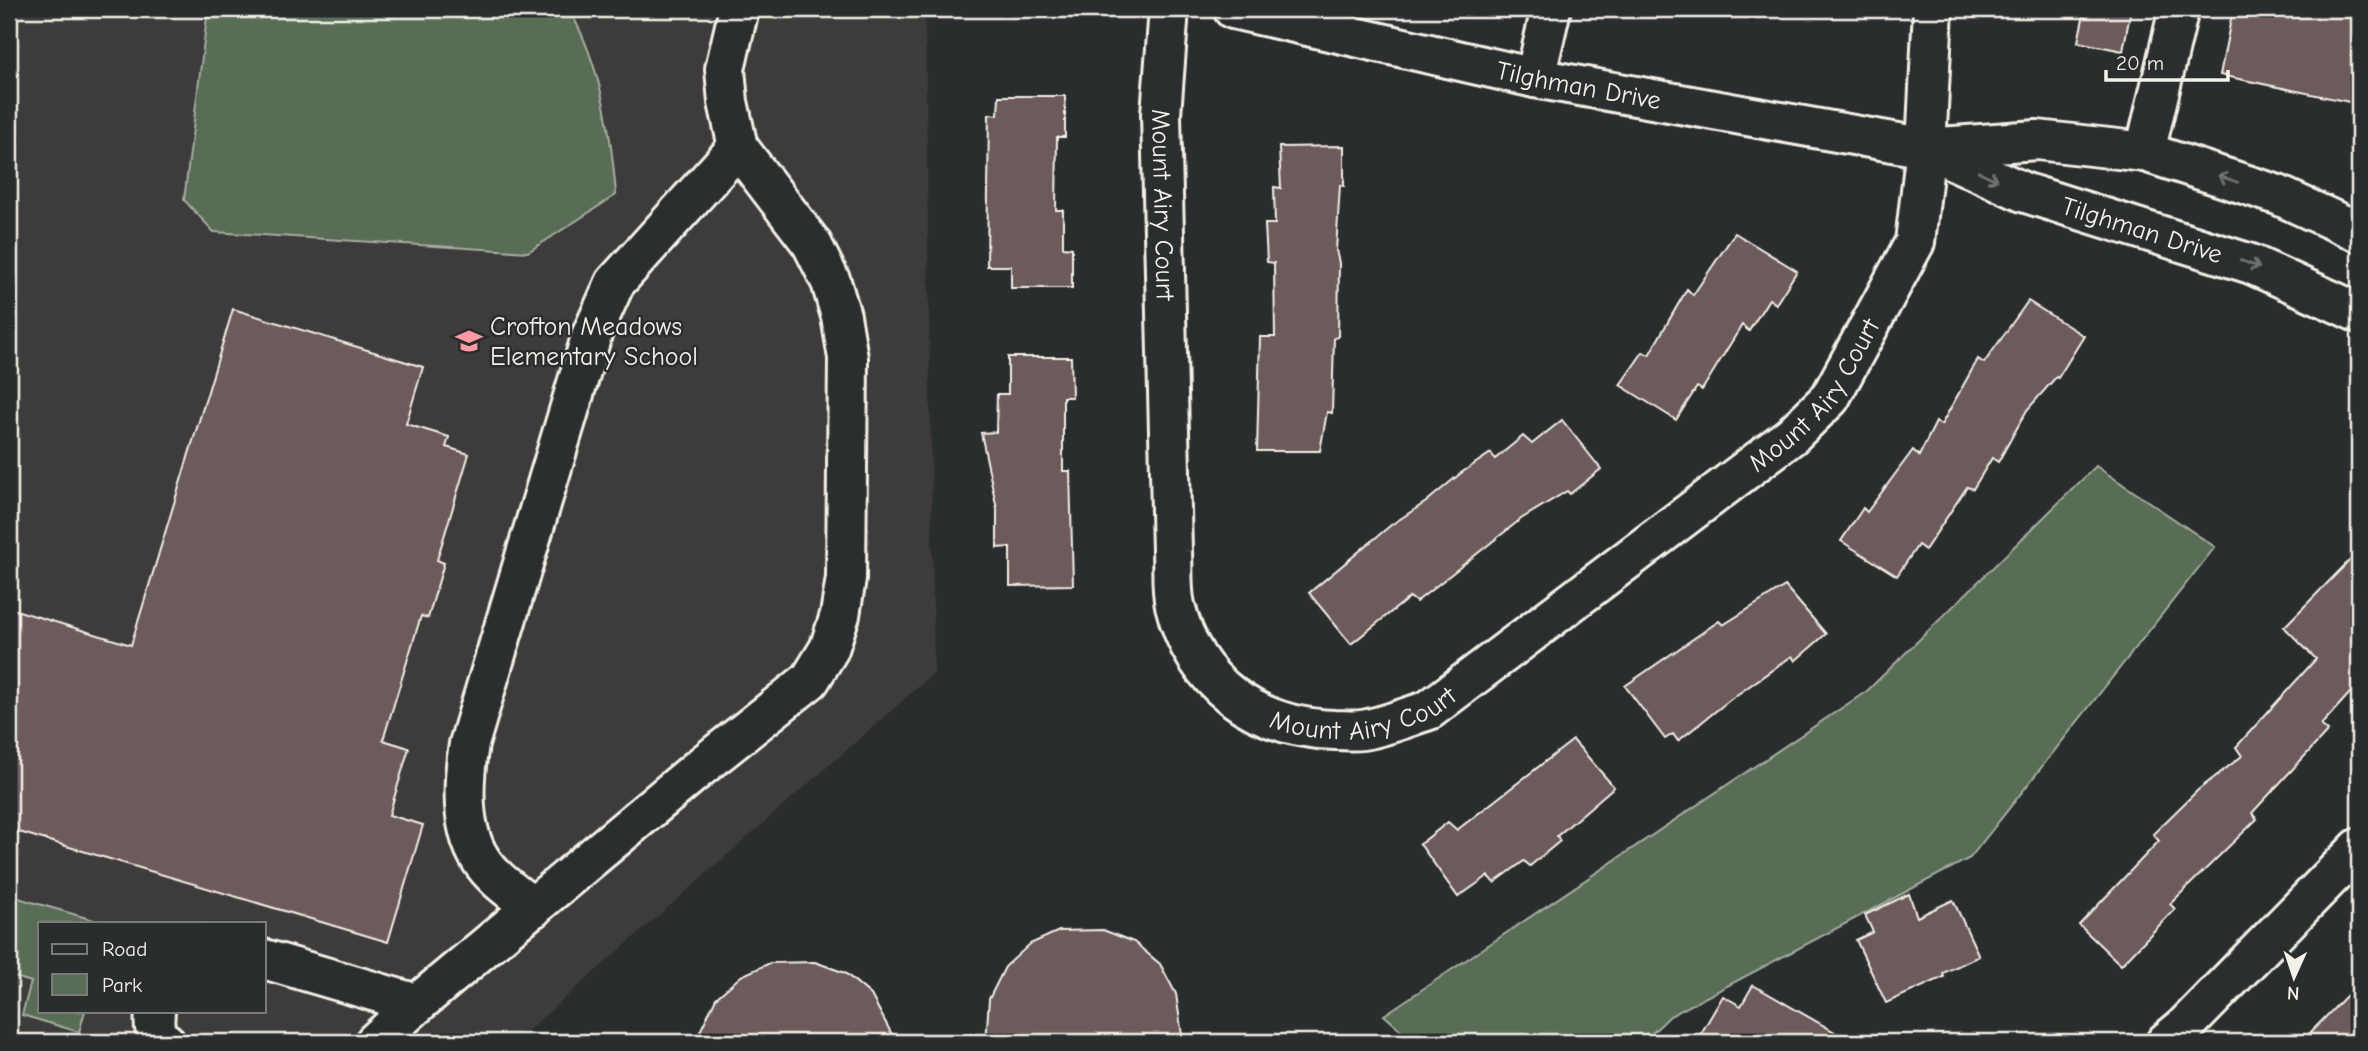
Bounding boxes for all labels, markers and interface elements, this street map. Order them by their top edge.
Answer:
scale bar [2106,38,2228,82]
text: 20 m [2116,51,2164,75]
street label: Tilghman Drive [1493,56,1663,116]
street label: Mount Airy Court [1145,108,1180,303]
one-way arrow [1977,170,1998,183]
one-way arrow [2217,172,2239,184]
street label: Tilghman Drive [2058,191,2226,270]
one-way arrow [2238,259,2260,271]
place label: Crofton Meadows Elementary School [490,312,698,372]
street label: Mount Airy Court [1743,313,1887,479]
school or university icon: Crofton Meadows Elementary School [454,326,484,356]
street label: Mount Airy Court [1266,680,1463,747]
legend [38,922,266,1012]
text: Road [102,937,147,961]
north arrow [2260,942,2330,1012]
text: Park [102,973,142,997]
text: N [2286,982,2300,1004]

